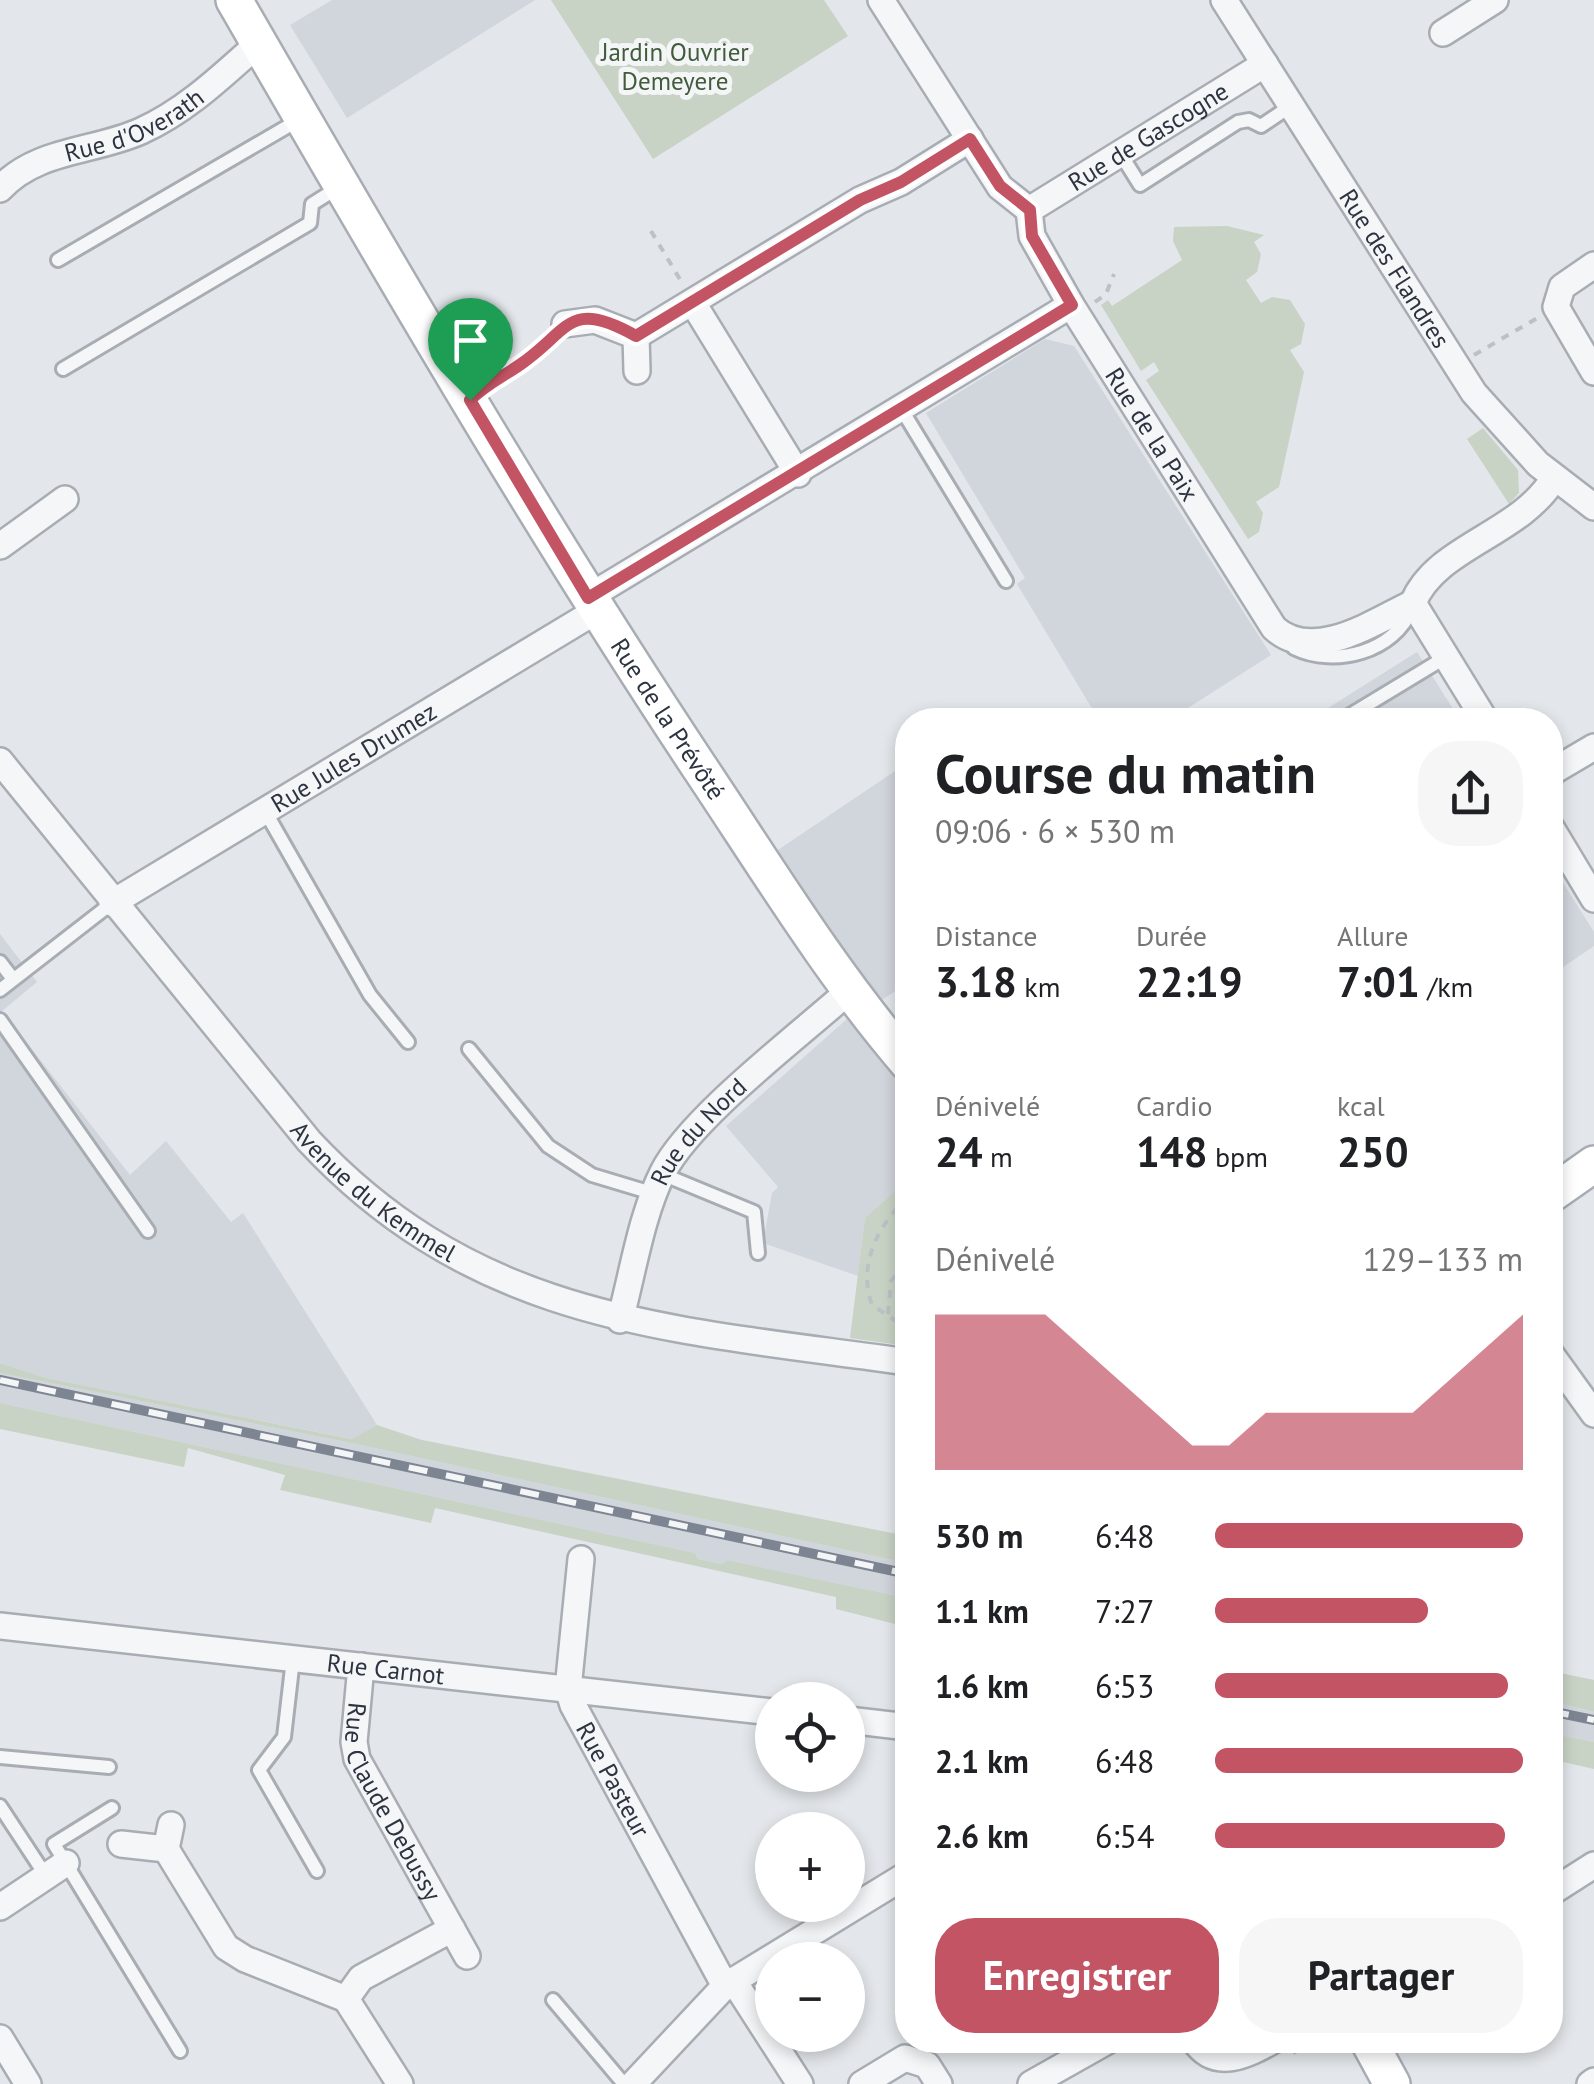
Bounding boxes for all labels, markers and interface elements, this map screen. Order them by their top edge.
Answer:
park label: Jardin Ouvrier Demeyere [600,36,749,97]
street label: Rue de Gascogne [1062,75,1234,198]
street label: Rue d'Overath [61,81,210,169]
street label: Rue des Flandres [1332,183,1457,354]
pin [428,298,513,401]
icon: arrive [443,313,498,368]
street label: Rue de la Paix [1098,361,1206,507]
street label: Rue de la Prévôté [604,632,733,806]
street label: Rue Jules Drumez [265,695,442,820]
text: Course du matin [935,737,1316,808]
button: share [1418,741,1523,846]
text: 09:06 · 6 × 530 m [935,810,1175,852]
text: Distance [935,917,1038,954]
text: Durée [1136,917,1207,954]
text: Allure [1337,917,1409,954]
text: 3.18 [935,954,1017,1009]
text: 22:19 [1136,954,1243,1009]
text: 7:01 [1337,954,1420,1009]
text: km [1017,968,1060,1005]
text: /km [1420,968,1473,1005]
street label: Rue du Nord [643,1071,753,1191]
text: Dénivelé [935,1087,1040,1124]
text: Cardio [1136,1087,1213,1124]
text: kcal [1337,1087,1385,1124]
street label: Avenue du Kemmel [284,1115,462,1269]
text: 24 [935,1124,983,1179]
text: 148 [1136,1124,1207,1179]
text: 250 [1337,1124,1408,1179]
text: m [983,1138,1013,1175]
text: bpm [1207,1138,1268,1175]
text: Dénivelé [935,1238,1055,1280]
text: 129–133 m [1363,1238,1523,1280]
text: 530 m [935,1515,1023,1557]
text: 6:48 [1095,1515,1154,1557]
text: 1.1 km [935,1590,1029,1632]
text: 7:27 [1095,1590,1154,1632]
street label: Rue Carnot [325,1647,446,1691]
text: 1.6 km [935,1665,1029,1707]
text: 6:53 [1095,1665,1154,1707]
map controls [755,1682,865,2052]
button: locate [755,1682,865,1792]
street label: Rue Claude Debussy [338,1701,449,1907]
street label: Rue Pasteur [569,1716,658,1843]
text: 2.1 km [935,1740,1029,1782]
text: 6:48 [1095,1740,1154,1782]
button: + [755,1812,865,1922]
text: 2.6 km [935,1815,1029,1857]
text: 6:54 [1095,1815,1154,1857]
button: Enregistrer [935,1918,1219,2033]
button: Partager [1239,1918,1523,2033]
button: − [755,1942,865,2052]

